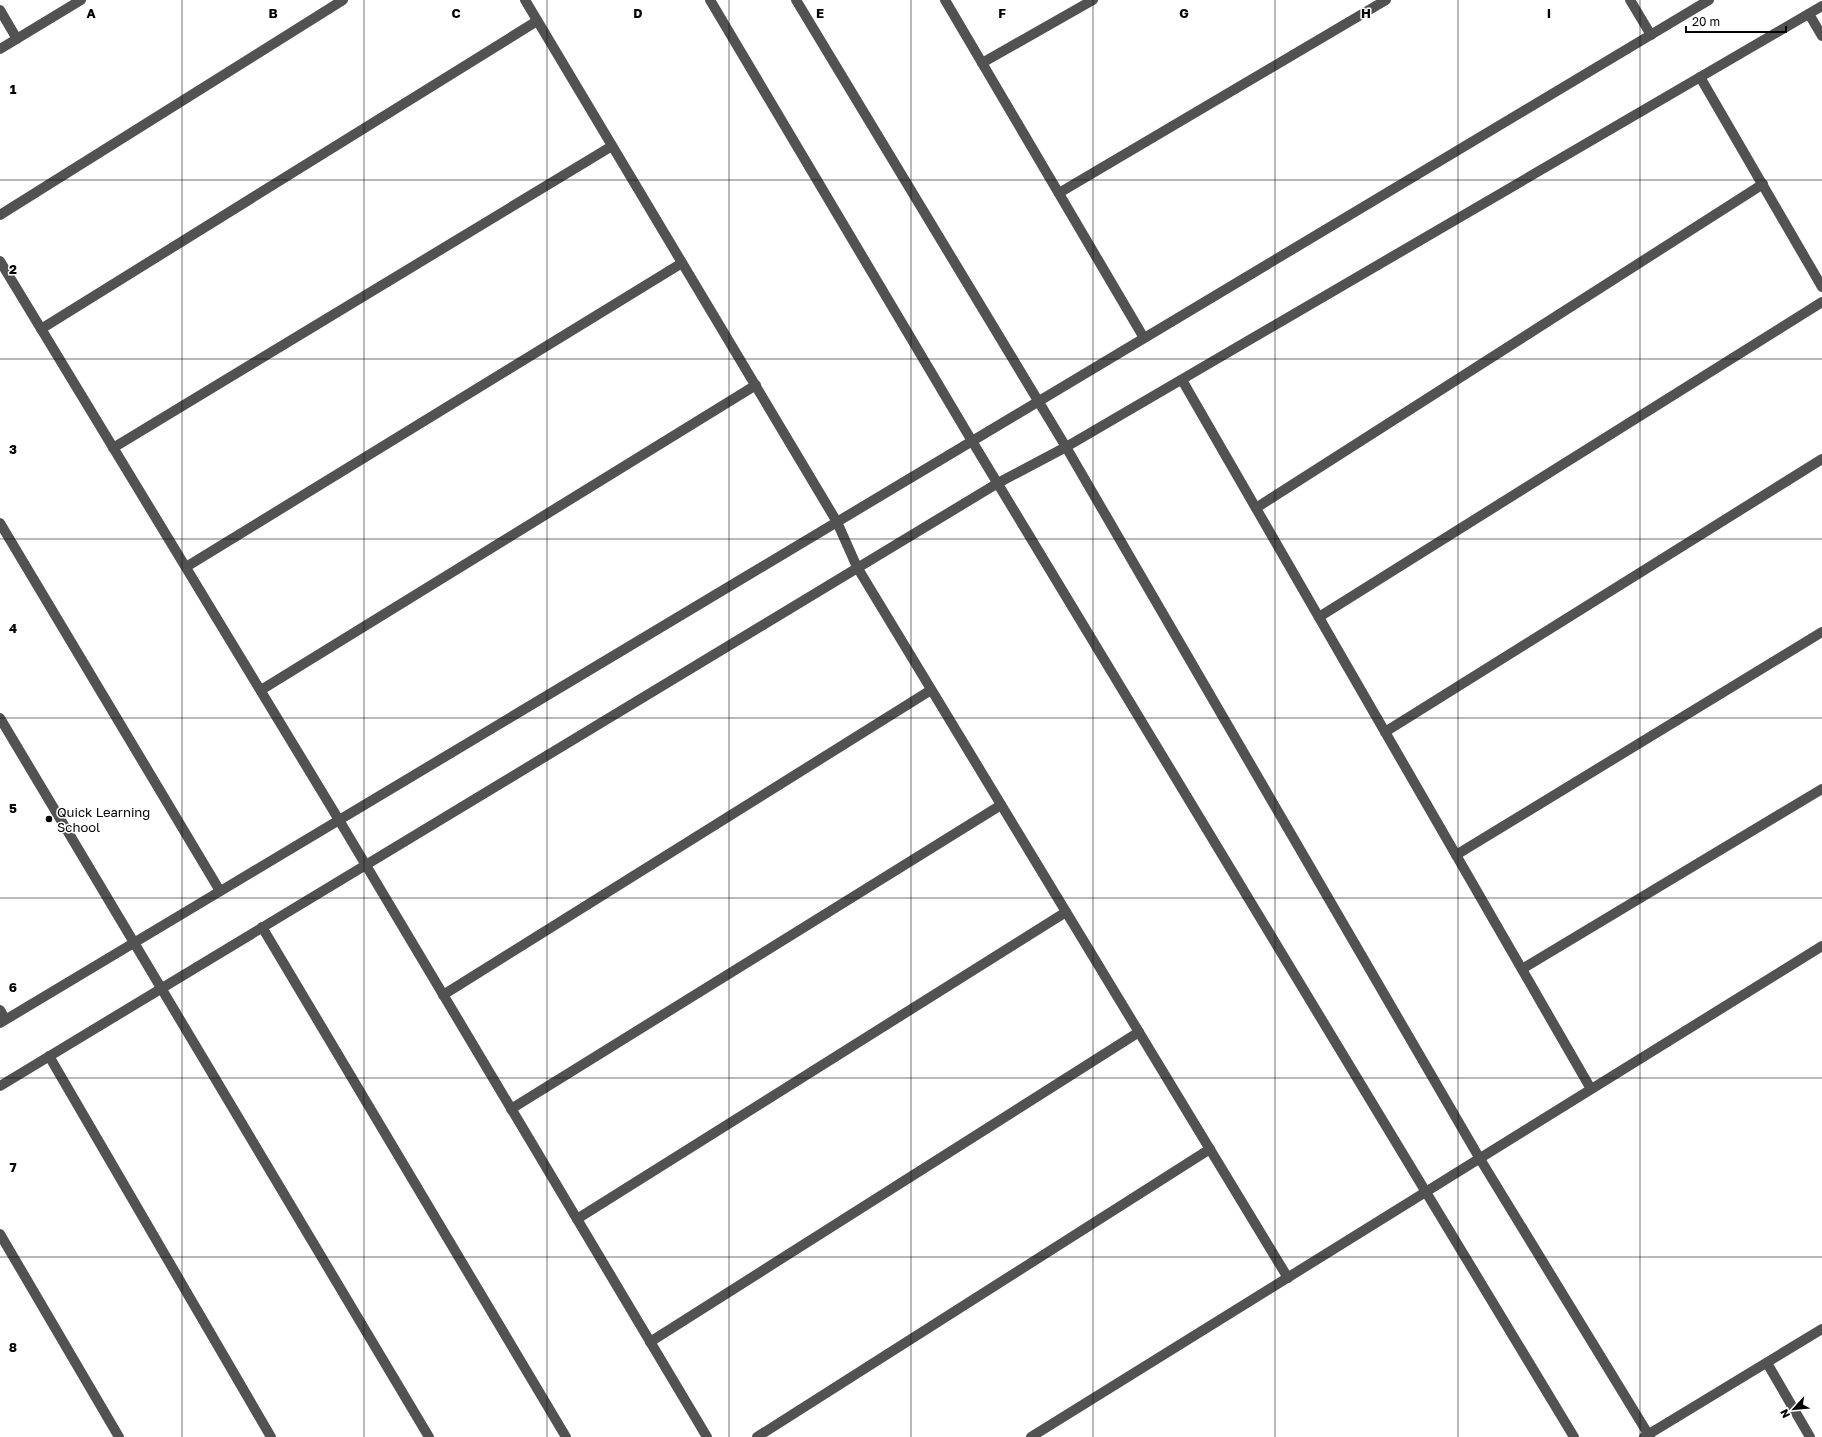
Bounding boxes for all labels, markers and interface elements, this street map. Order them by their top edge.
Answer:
text: A [86,5,96,21]
text: B [268,5,278,21]
text: C [451,5,461,21]
text: D [633,5,643,21]
text: E [816,5,824,21]
text: F [998,5,1006,21]
text: G [1179,5,1189,21]
text: H [1361,5,1371,21]
text: I [1547,5,1551,21]
scale bar [1686,8,1786,34]
text: 20 m [1692,14,1720,29]
text: 1 [10,81,17,97]
text: 2 [9,261,17,277]
text: 3 [9,441,17,457]
text: 4 [9,620,17,636]
text: 5 [9,800,17,816]
place label: Quick Learning School [57,804,150,835]
marker: Quick Learning School [44,814,54,824]
text: 6 [9,979,17,995]
text: 7 [9,1159,17,1175]
text: 8 [9,1339,17,1355]
north arrow [1774,1389,1814,1429]
text: N [1777,1407,1792,1420]

